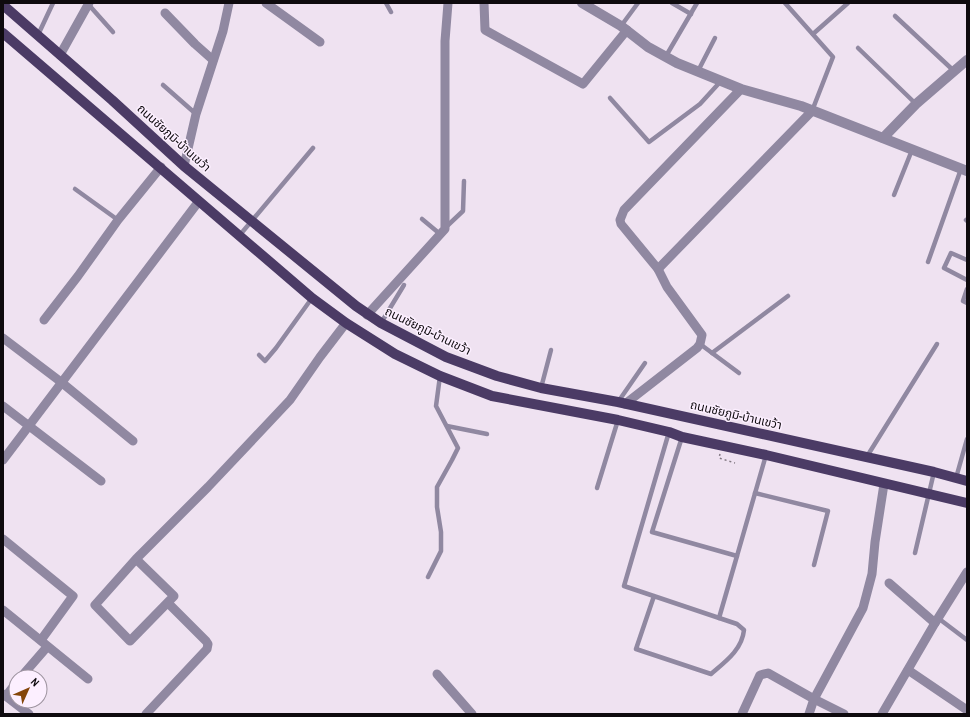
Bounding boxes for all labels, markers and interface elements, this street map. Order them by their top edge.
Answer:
street label: ถนนชัยภูมิ-บ้านเขว้า [134,101,214,175]
street label: ถนนชัยภูมิ-บ้านเขว้า [382,303,474,359]
street label: ถนนชัยภูมิ-บ้านเขว้า [689,397,783,433]
north arrow [8,669,48,709]
text: N [28,675,42,689]

